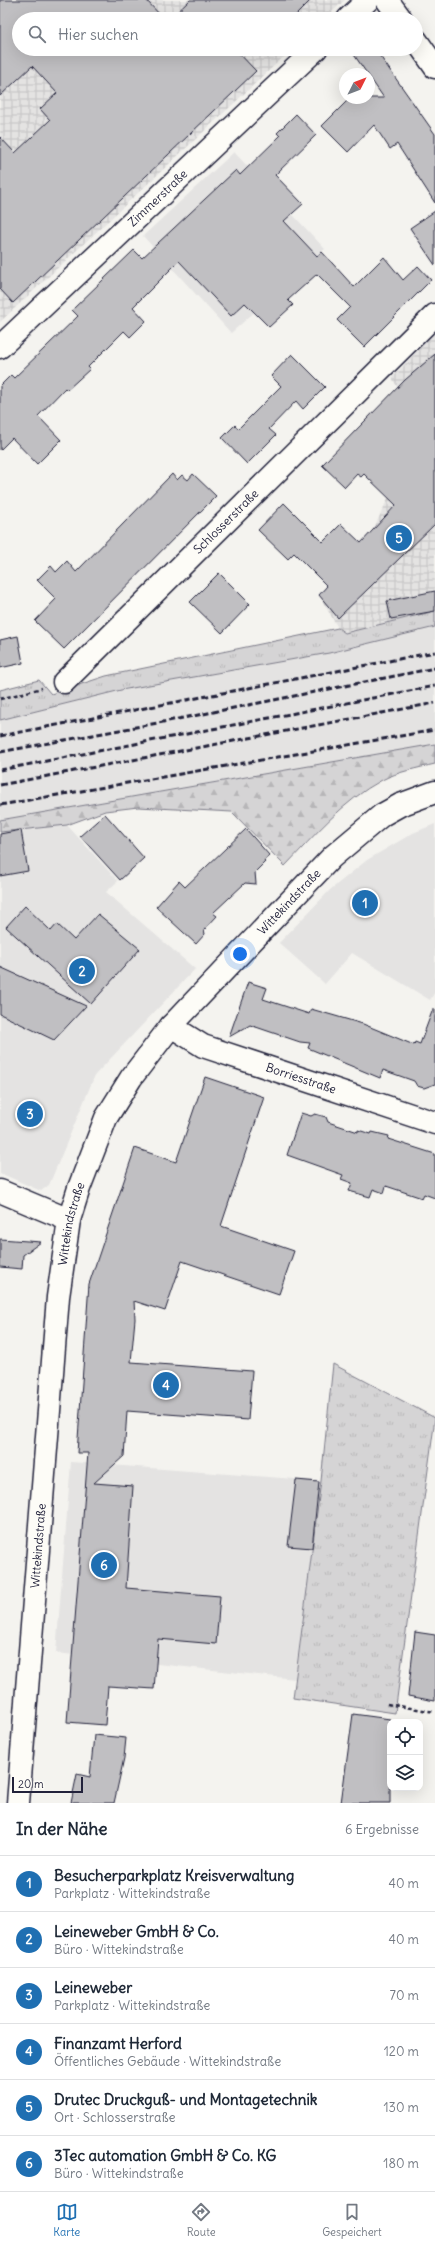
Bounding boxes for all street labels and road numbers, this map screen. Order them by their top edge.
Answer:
street label: Zimmerstraße [125,166,190,229]
street label: Schlosserstraße [190,486,261,557]
street label: Wittekindstraße [254,866,324,938]
street label: Borriesstraße [264,1059,338,1097]
street label: Wittekindstraße [55,1180,88,1266]
street label: Wittekindstraße [27,1503,49,1589]

